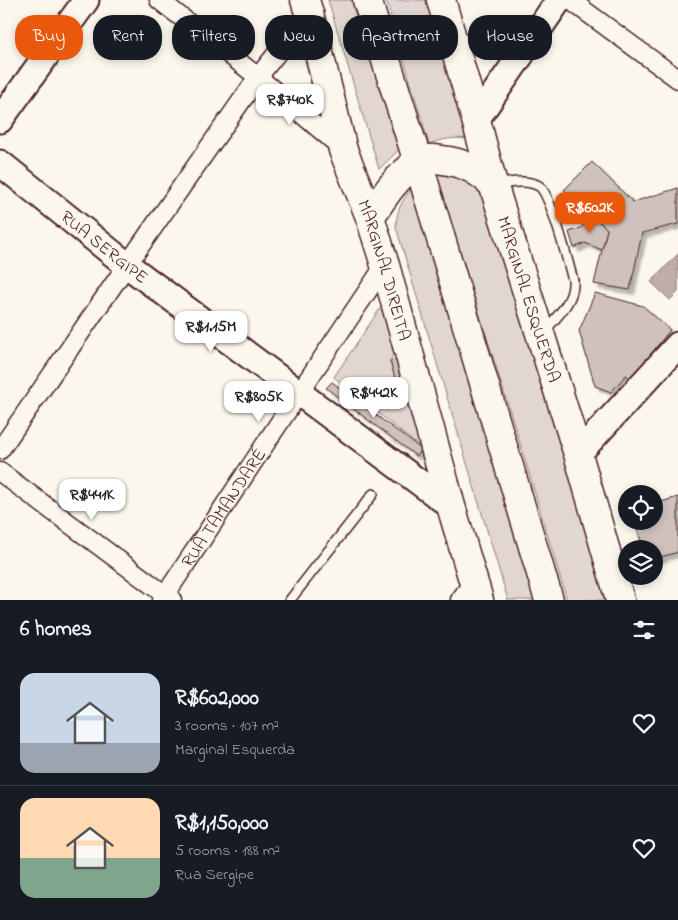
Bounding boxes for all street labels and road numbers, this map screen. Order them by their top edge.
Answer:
street label: MARGINAL DIREITA [349,196,416,344]
street label: RUA SERGIPE [54,205,153,291]
street label: MARGINAL ESQUERDA [489,213,566,386]
street label: RUA TAMANDARÉ [176,444,274,573]

